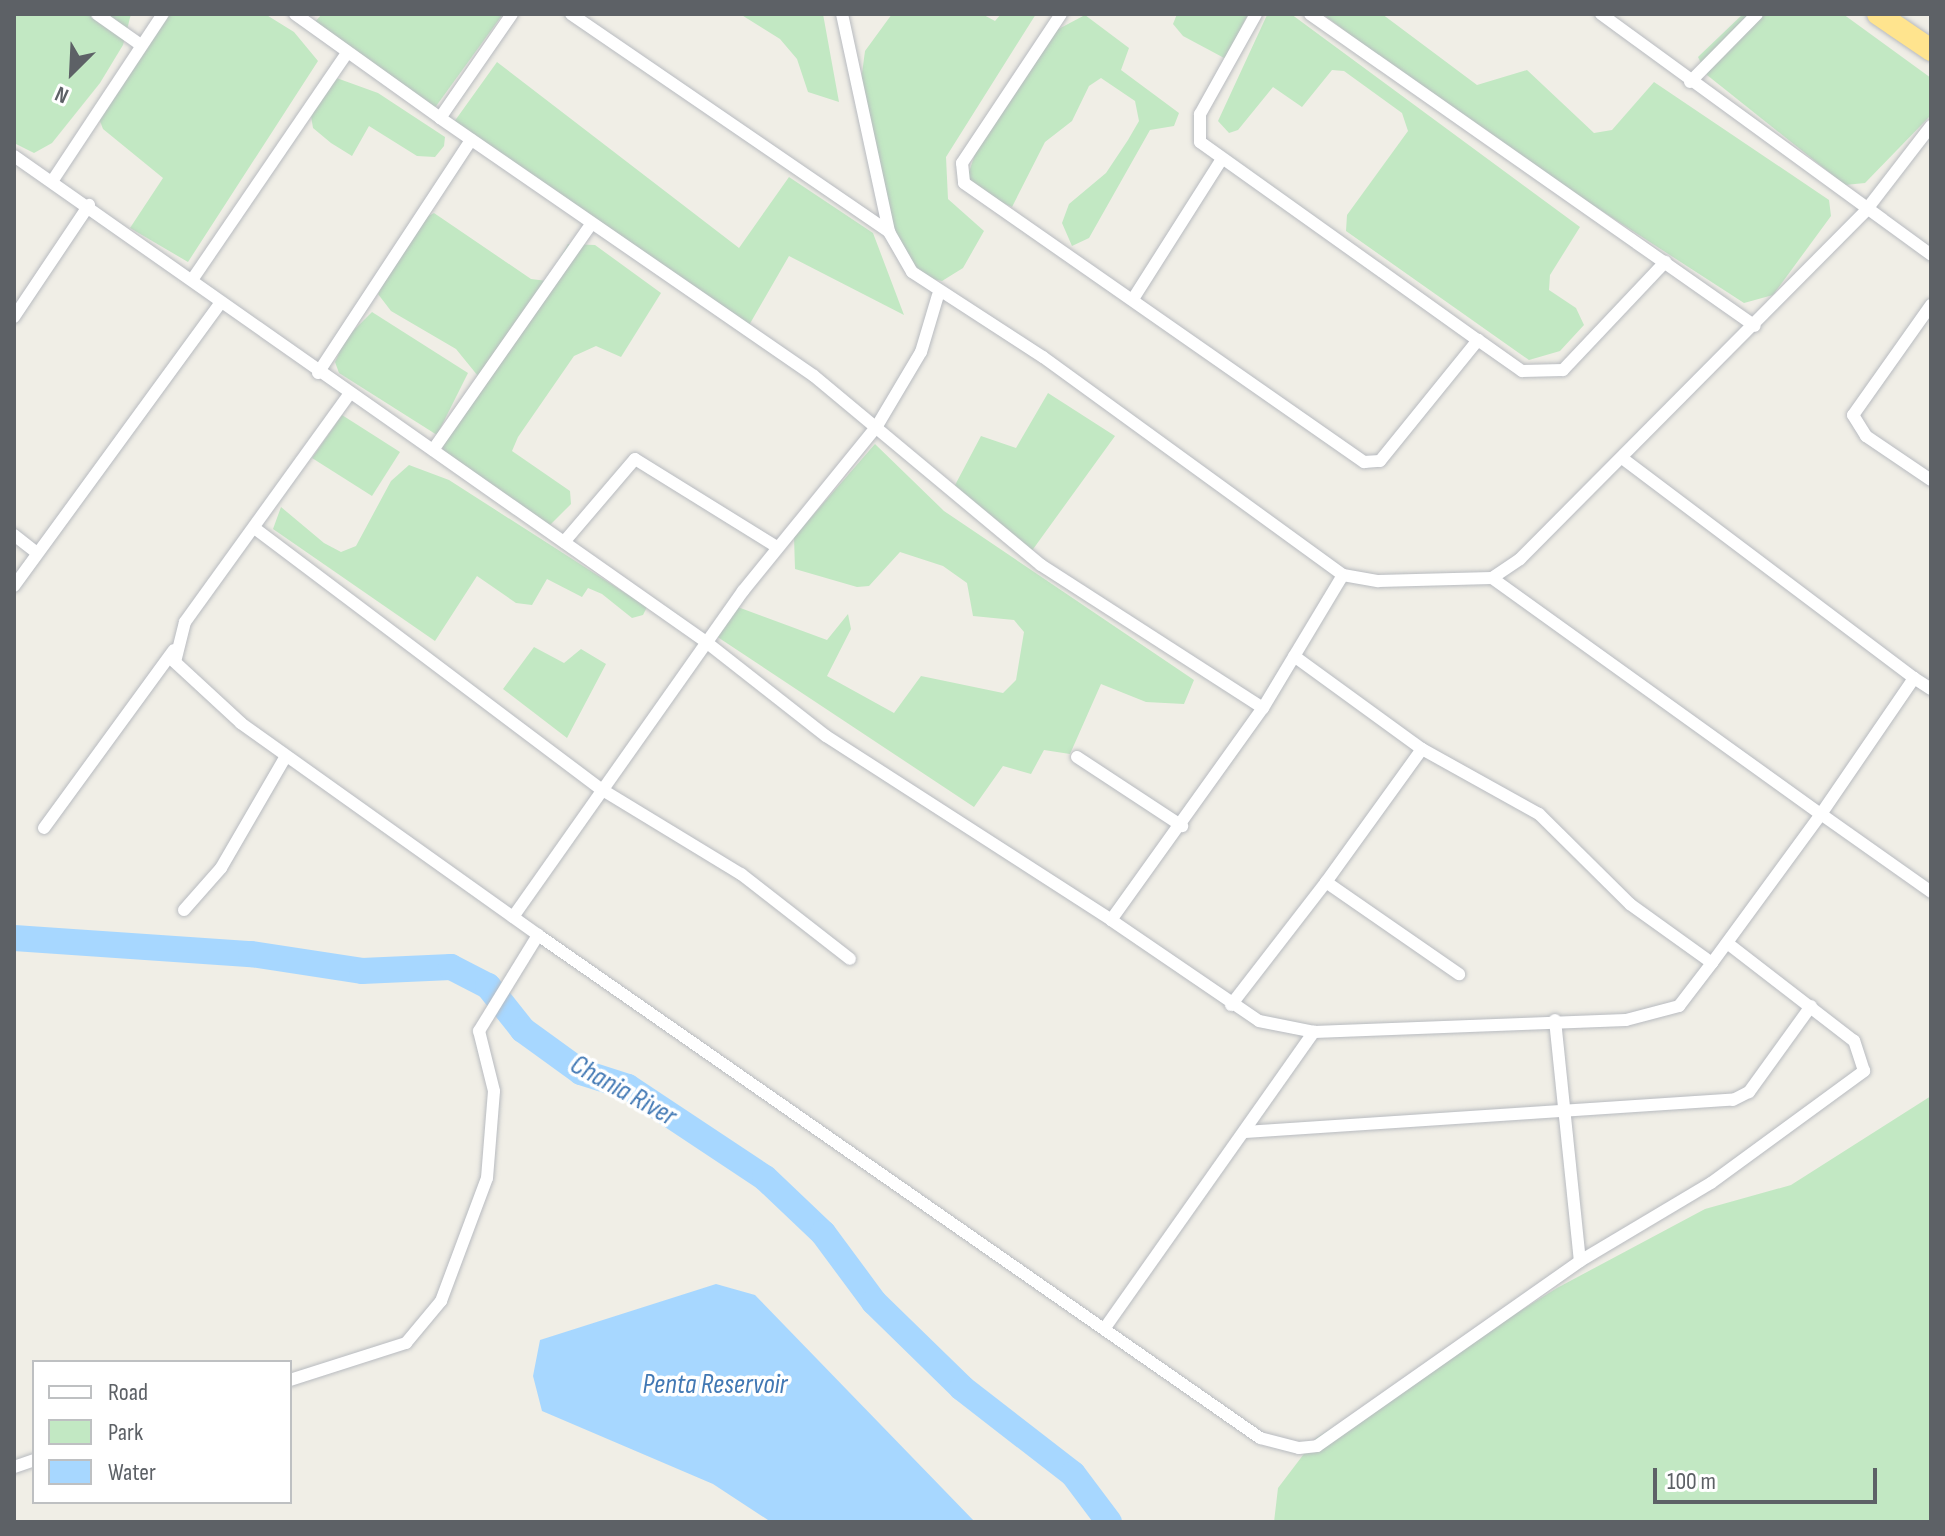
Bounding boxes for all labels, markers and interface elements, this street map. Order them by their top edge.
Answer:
north arrow [32,32,112,112]
text: N [51,80,73,109]
water label: Chania River [564,1048,682,1134]
legend [32,1360,292,1504]
water label: Penta Reservoir [643,1368,787,1402]
text: Road [108,1378,148,1407]
text: Park [108,1418,143,1447]
scale bar [1657,1452,1881,1502]
text: Water [108,1458,156,1487]
text: 100 m [1667,1467,1716,1496]

